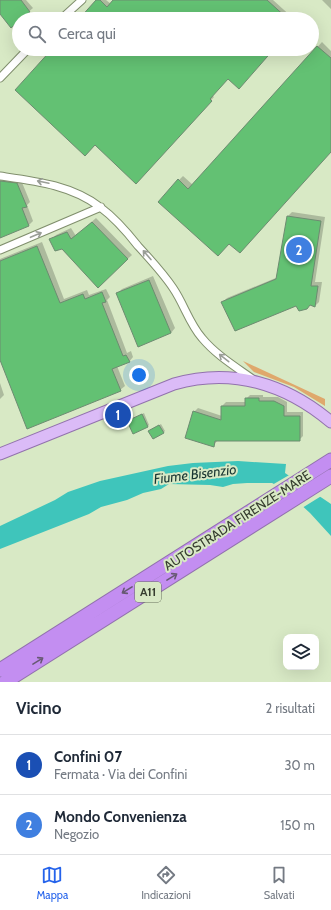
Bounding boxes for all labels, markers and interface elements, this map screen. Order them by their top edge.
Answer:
search box [12,12,319,56]
icon: search [26,23,48,45]
text: Cerca qui [58,25,116,43]
one-way arrow [37,178,50,186]
one-way arrow [29,231,41,238]
pin: 2 [286,235,312,265]
one-way arrow [142,250,151,261]
one-way arrow [219,354,230,362]
your location [129,365,149,385]
pin: 1 [105,400,131,430]
water label: Fiume Bisenzio [153,460,237,488]
street label: AUTOSTRADA FIRENZE-MARE [160,466,314,574]
one-way arrow [166,573,177,581]
road number: A11 [135,582,161,602]
one-way arrow [122,586,133,594]
map controls [283,634,319,670]
button: layers [283,634,319,670]
one-way arrow [32,657,43,665]
text: Vicino [16,698,61,718]
text: 2 risultati [266,700,315,716]
text: Confini 07 [54,748,122,766]
text: 1 [27,757,31,773]
text: 30 m [285,757,315,773]
text: Fermata · Via dei Confini [54,766,187,782]
text: Mondo Convenienza [54,808,187,826]
text: 2 [26,817,32,833]
text: 150 m [280,817,315,833]
text: Negozio [54,826,99,842]
tab: Mappa [36,864,68,902]
tab: Indicazioni [141,864,191,902]
tab: Salvati [264,864,295,902]

